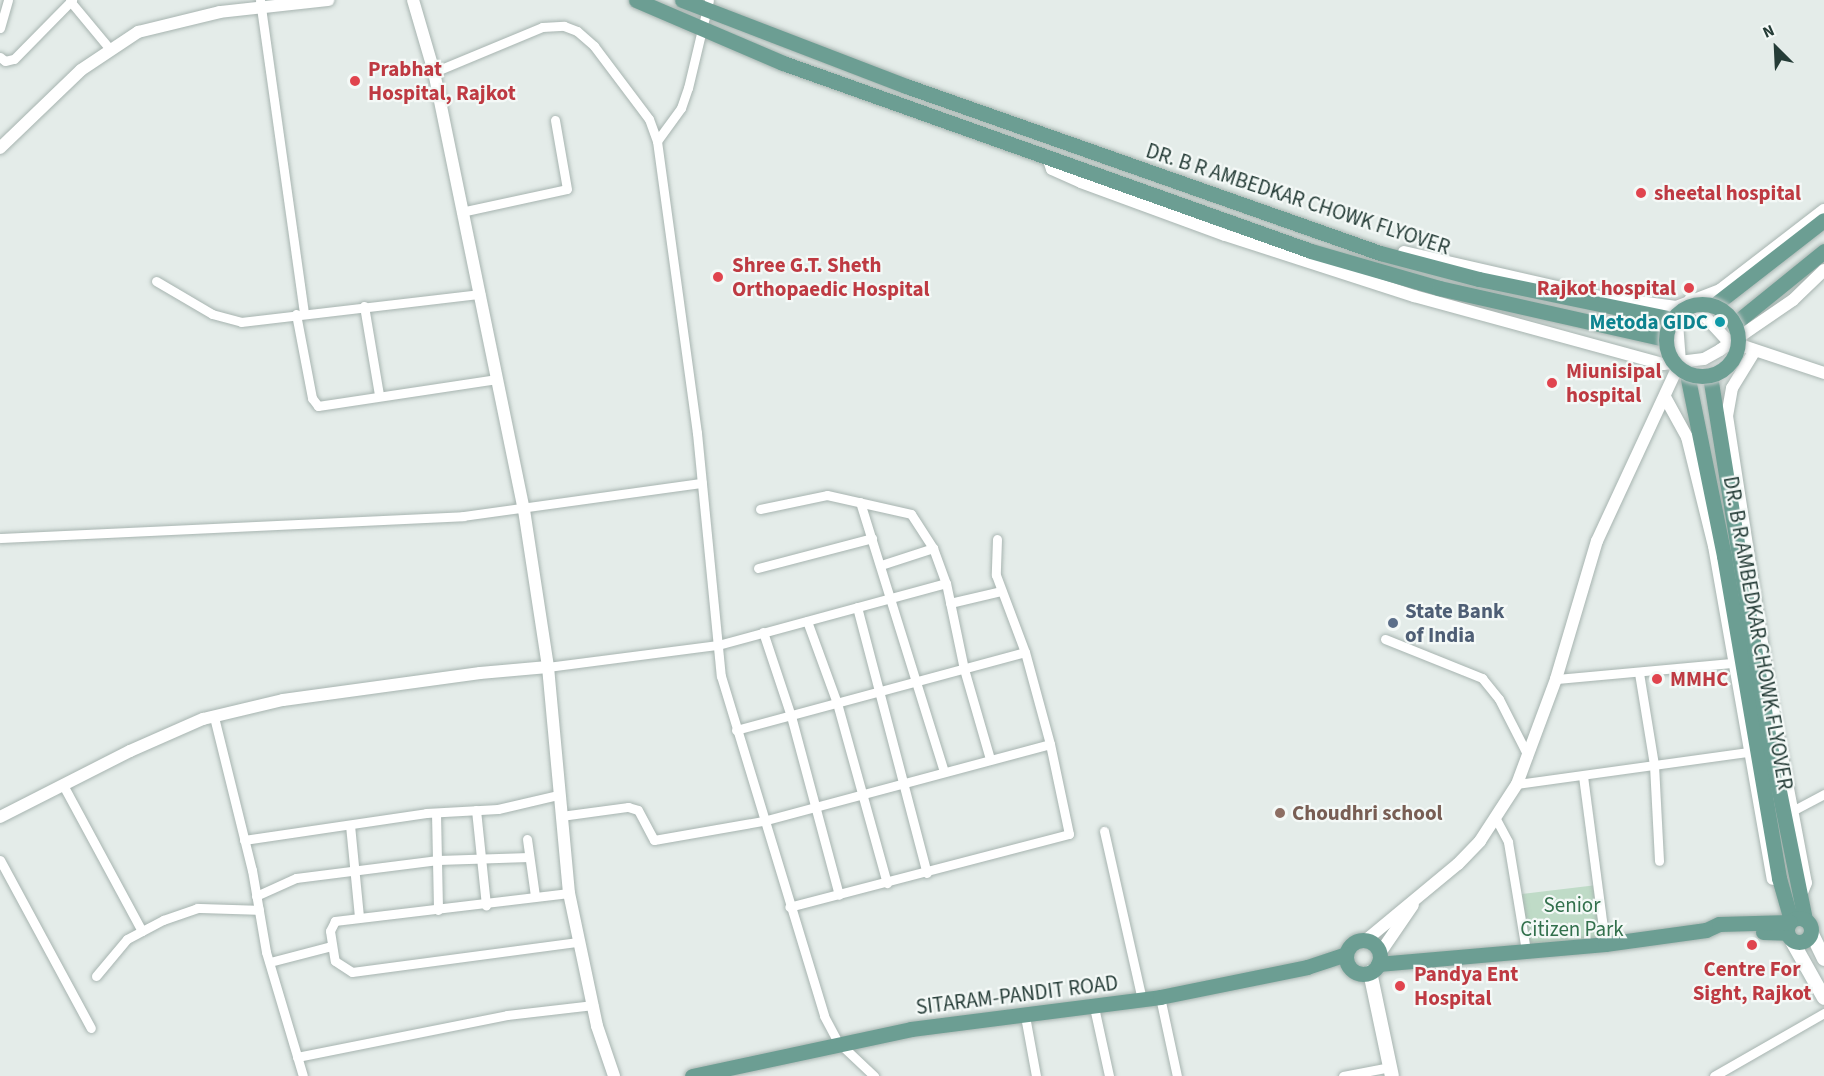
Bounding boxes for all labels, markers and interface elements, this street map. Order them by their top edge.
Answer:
north arrow [1746,18,1806,78]
text: N [1759,19,1778,44]
place label: Prabhat Hospital, Rajkot [368,56,516,106]
marker: Prabhat Hospital, Rajkot [346,72,364,90]
street label: DR. B R AMBEDKAR CHOWK FLYOVER [1143,138,1453,260]
place label: sheetal hospital [1654,180,1801,206]
marker: sheetal hospital [1632,184,1650,202]
place label: Shree G.T. Sheth Orthopaedic Hospital [732,252,930,302]
marker: Shree G.T. Sheth Orthopaedic Hospital [709,268,727,286]
place label: Rajkot hospital [1537,275,1676,301]
marker: Rajkot hospital [1680,279,1698,297]
place label: Metoda GIDC [1589,309,1708,335]
marker: Metoda GIDC [1713,315,1727,329]
place label: Miunisipal hospital [1566,358,1662,408]
marker: Miunisipal hospital [1543,374,1561,392]
street label: DR. B R AMBEDKAR CHOWK FLYOVER [1718,474,1798,792]
place label: State Bank of India [1405,598,1504,648]
marker: State Bank of India [1386,616,1400,630]
place label: MMHC [1670,666,1728,692]
marker: MMHC [1648,670,1666,688]
place label: Choudhri school [1292,800,1443,826]
marker: Choudhri school [1273,806,1287,820]
park label: Senior Citizen Park [1520,892,1624,942]
marker: Centre For Sight, Rajkot [1743,936,1761,954]
place label: Centre For Sight, Rajkot [1693,956,1811,1006]
place label: Pandya Ent Hospital [1414,961,1518,1011]
street label: SITARAM-PANDIT ROAD [915,970,1119,1020]
marker: Pandya Ent Hospital [1391,977,1409,995]

